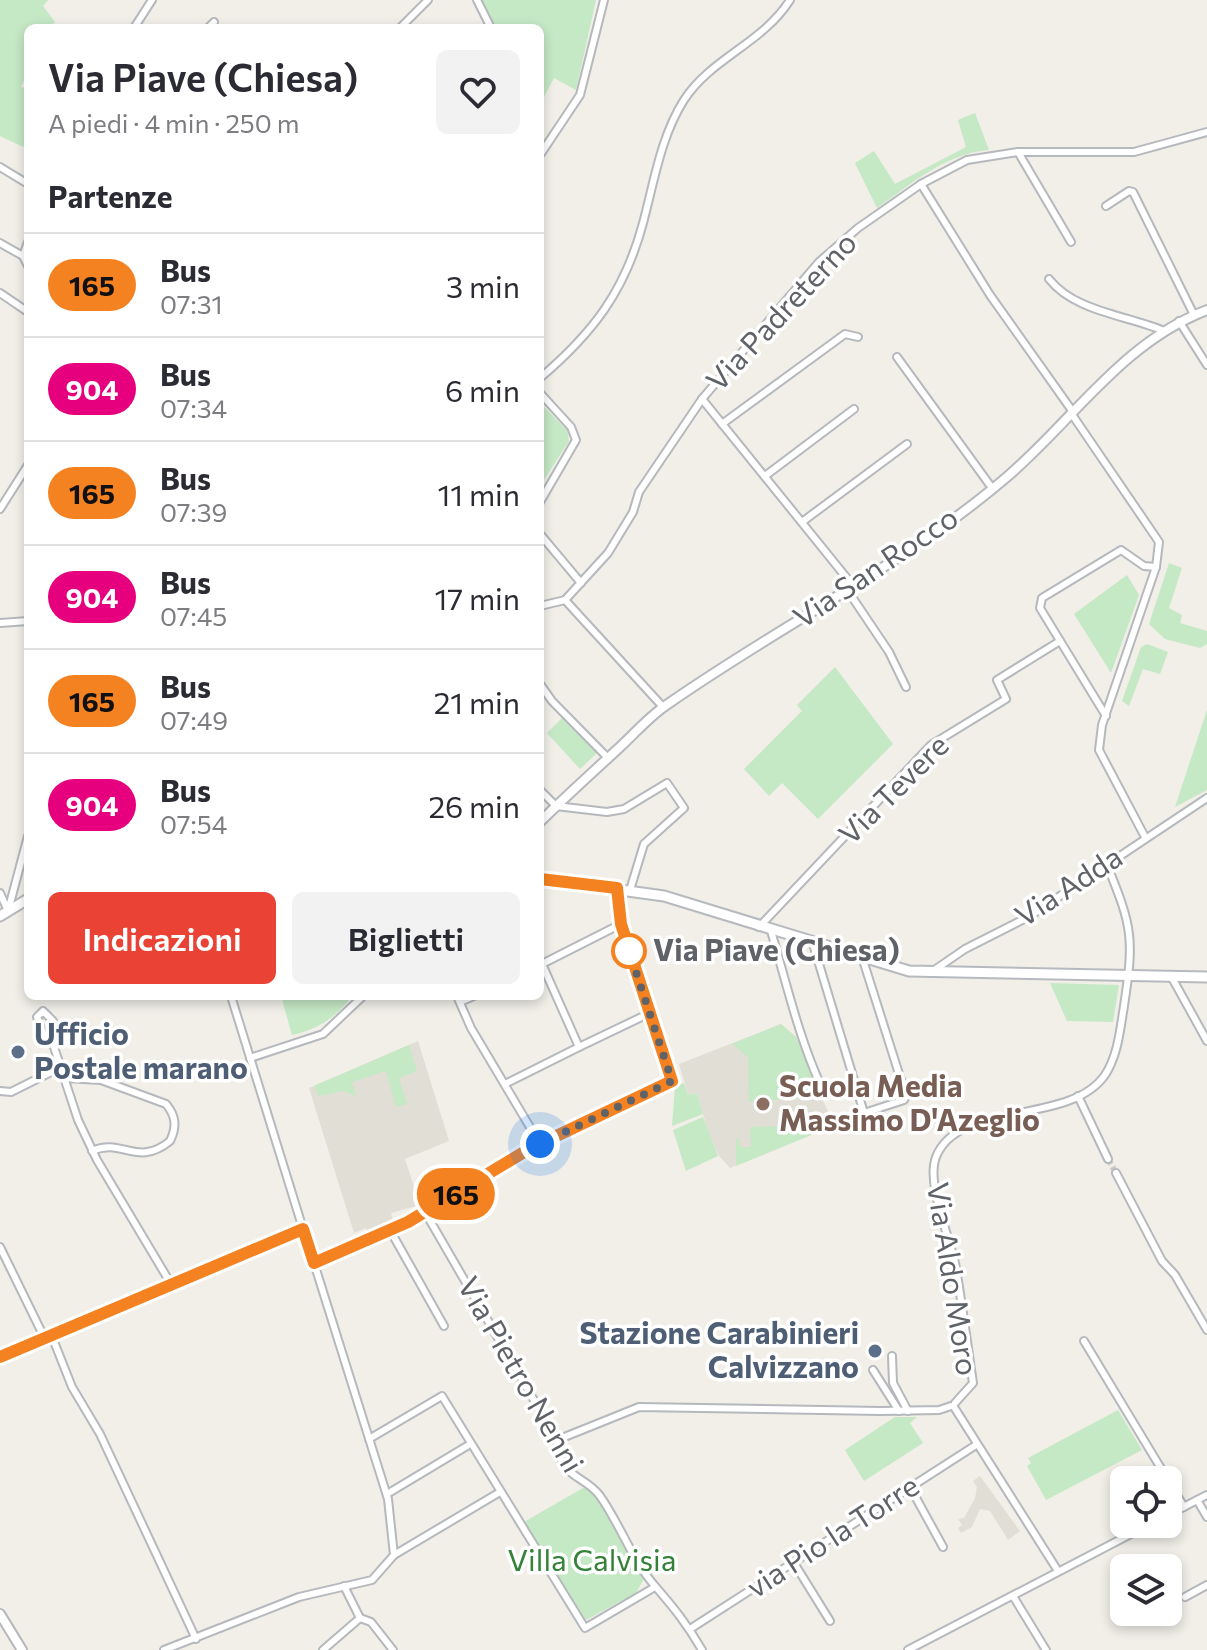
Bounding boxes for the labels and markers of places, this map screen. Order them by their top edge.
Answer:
place label: Via Piave (Chiesa) [653,930,900,967]
marker: Via Piave (Chiesa) [612,934,646,968]
place label: Ufficio Postale marano [34,1014,248,1085]
marker: Ufficio Postale marano [9,1043,27,1061]
place label: Scuola Media Massimo D'Azeglio [779,1066,1040,1137]
marker: Scuola Media Massimo D'Azeglio [754,1095,772,1113]
place label: Stazione Carabinieri Calvizzano [580,1313,859,1384]
marker: Stazione Carabinieri Calvizzano [866,1342,884,1360]

